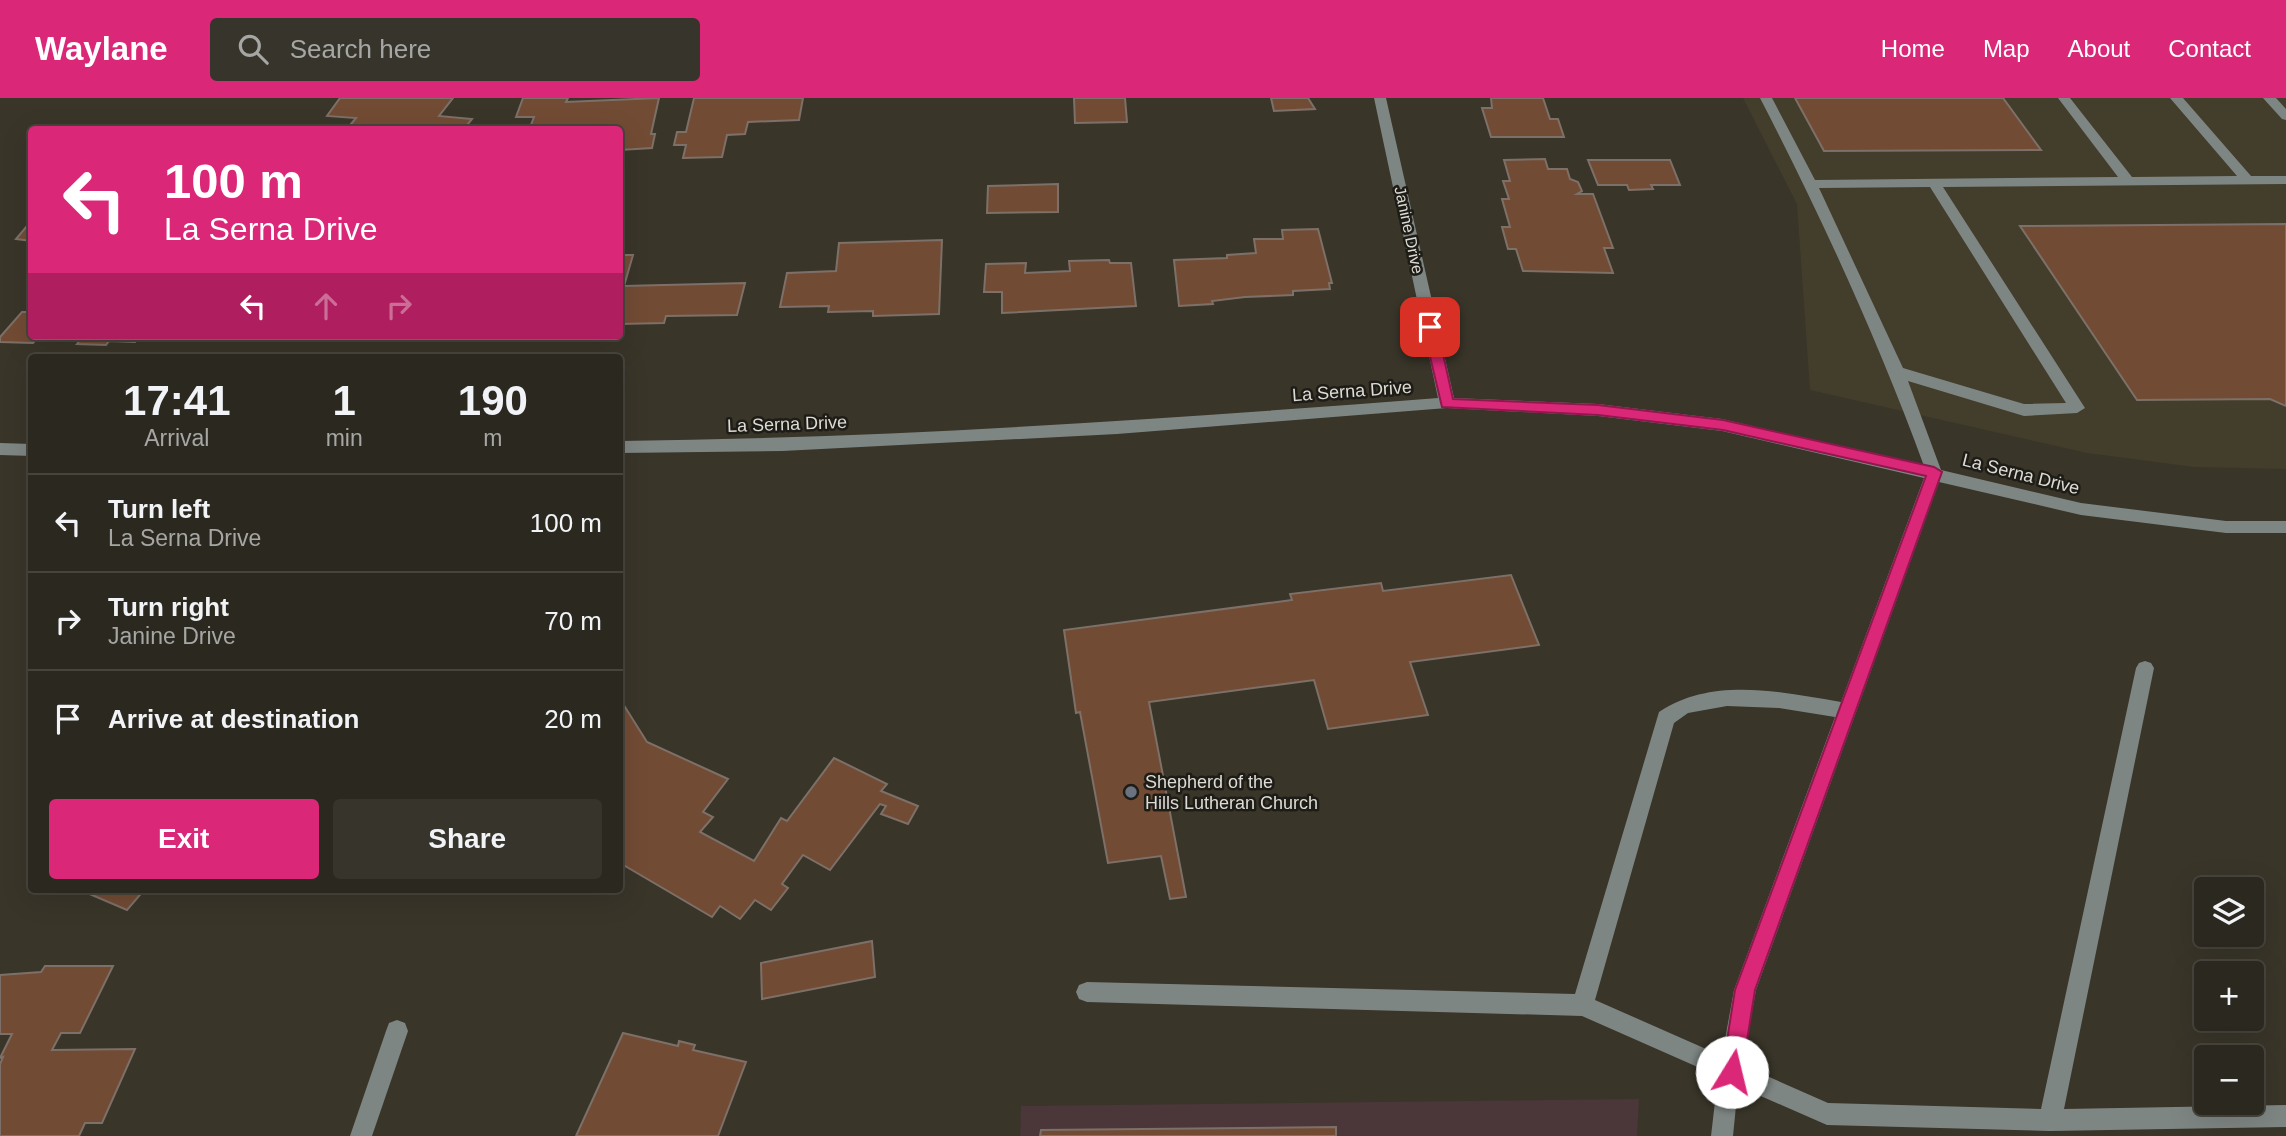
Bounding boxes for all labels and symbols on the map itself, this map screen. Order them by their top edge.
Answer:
street label: Janine Drive [1391,185,1427,275]
pin [1400,297,1460,357]
street label: La Serna Drive [1291,377,1413,405]
street label: La Serna Drive [727,412,847,436]
street label: La Serna Drive [1960,450,2082,498]
place label: Shepherd of the Hills Lutheran Church [1145,772,1318,813]
marker: Shepherd of the Hills Lutheran Church [1123,784,1139,800]
position arrow [1695,1035,1769,1109]

